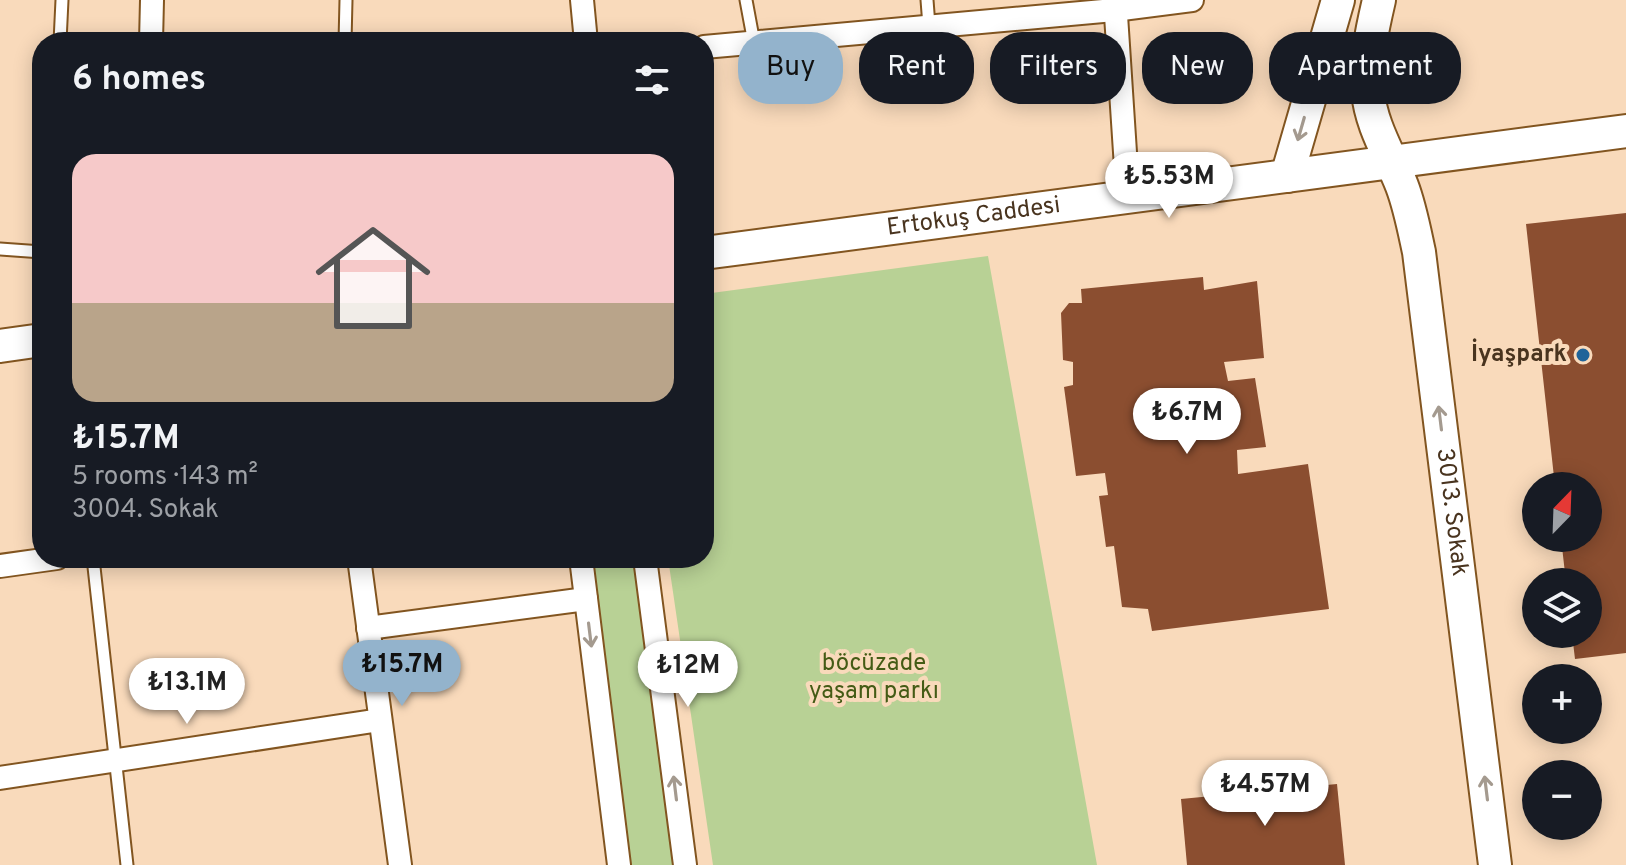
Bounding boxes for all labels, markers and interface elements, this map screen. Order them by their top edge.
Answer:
chip: Buy [738,32,843,104]
chip: Rent [859,32,974,104]
chip: Filters [990,32,1126,104]
chip: New [1142,32,1253,104]
chip: Apartment [1269,32,1461,104]
icon: filters [630,58,674,102]
text: 6 homes [72,59,206,102]
one-way arrow [1293,115,1308,141]
pin: ₺5.53M [1104,152,1234,220]
text: ₺5.53M [1123,161,1215,194]
street label: Ertokuş Caddesi [885,191,1062,244]
icon: home [301,206,445,350]
place label: İyaşpark [1471,338,1567,370]
marker: İyaşpark [1574,346,1592,364]
pin: ₺6.7M [1131,388,1243,456]
text: ₺6.7M [1151,397,1223,430]
one-way arrow [1432,406,1447,432]
text: ₺15.7M [72,418,180,461]
street label: 3013. Sokak [1428,447,1474,578]
text: 5 rooms · 143 m² [72,461,258,494]
north arrow [1522,472,1602,552]
map controls [1522,472,1602,840]
text: 3004. Sokak [72,494,219,527]
button: layers [1522,568,1602,648]
one-way arrow [583,622,598,648]
pin: ₺15.7M [337,640,467,708]
pin: ₺12M [641,641,735,709]
text: ₺15.7M [361,649,443,682]
park label: böcüzade yaşam parkı [809,649,939,707]
text: ₺12M [656,650,720,683]
pin: ₺13.1M [122,658,252,726]
button: + [1522,664,1602,744]
text: ₺13.1M [147,667,227,700]
pin: ₺4.57M [1200,760,1330,828]
button: − [1522,760,1602,840]
text: ₺4.57M [1220,769,1310,802]
one-way arrow [1478,775,1493,801]
one-way arrow [667,776,682,801]

